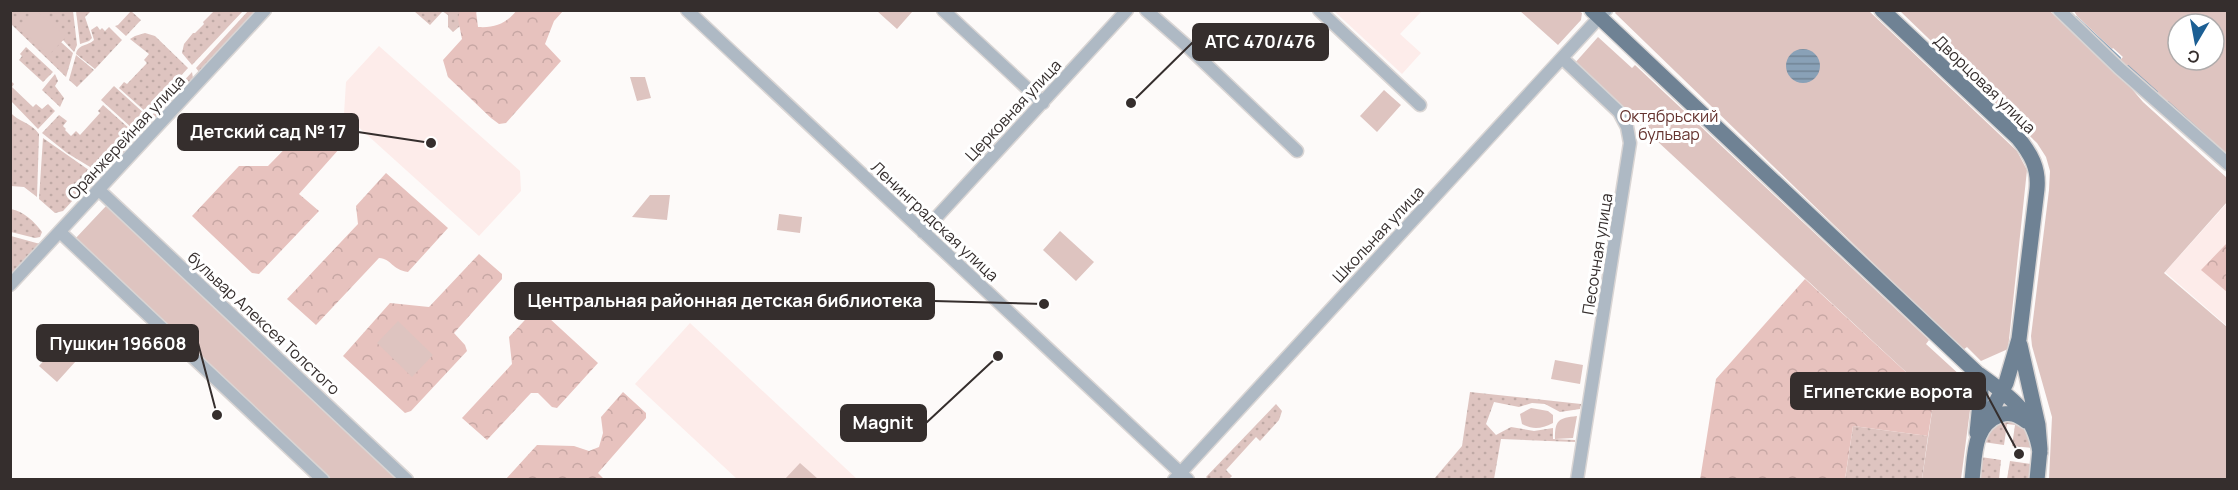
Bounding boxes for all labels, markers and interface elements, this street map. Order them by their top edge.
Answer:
north arrow [2166,12,2226,72]
callout: АТС 470/476 [1193,24,1328,60]
text: АТС 470/476 [1205,29,1315,53]
street label: Дворцовая улица [1929,30,2041,138]
text: С [2185,45,2201,69]
street label: Церковная улица [960,54,1066,166]
street label: Оранжерейная улица [62,70,190,204]
park label: Октябрьский бульвар [1620,105,1718,145]
callout: Детский сад № 17 [178,114,358,150]
text: Детский сад № 17 [190,119,346,143]
street label: Ленинградская улица [866,156,1004,286]
street label: Школьная улица [1327,181,1429,287]
street label: Песочная улица [1577,192,1617,316]
street label: бульвар Алексея Толстого [183,246,345,400]
callout: Центральная районная детская библиотека [515,283,934,319]
text: Центральная районная детская библиотека [527,288,923,312]
callout: Пушкин 196608 [37,325,198,361]
text: Пушкин 196608 [49,331,187,355]
callout: Египетские ворота [1791,373,1985,409]
text: Египетские ворота [1803,379,1973,403]
callout: Magnit [841,405,926,441]
text: Magnit [853,410,913,434]

